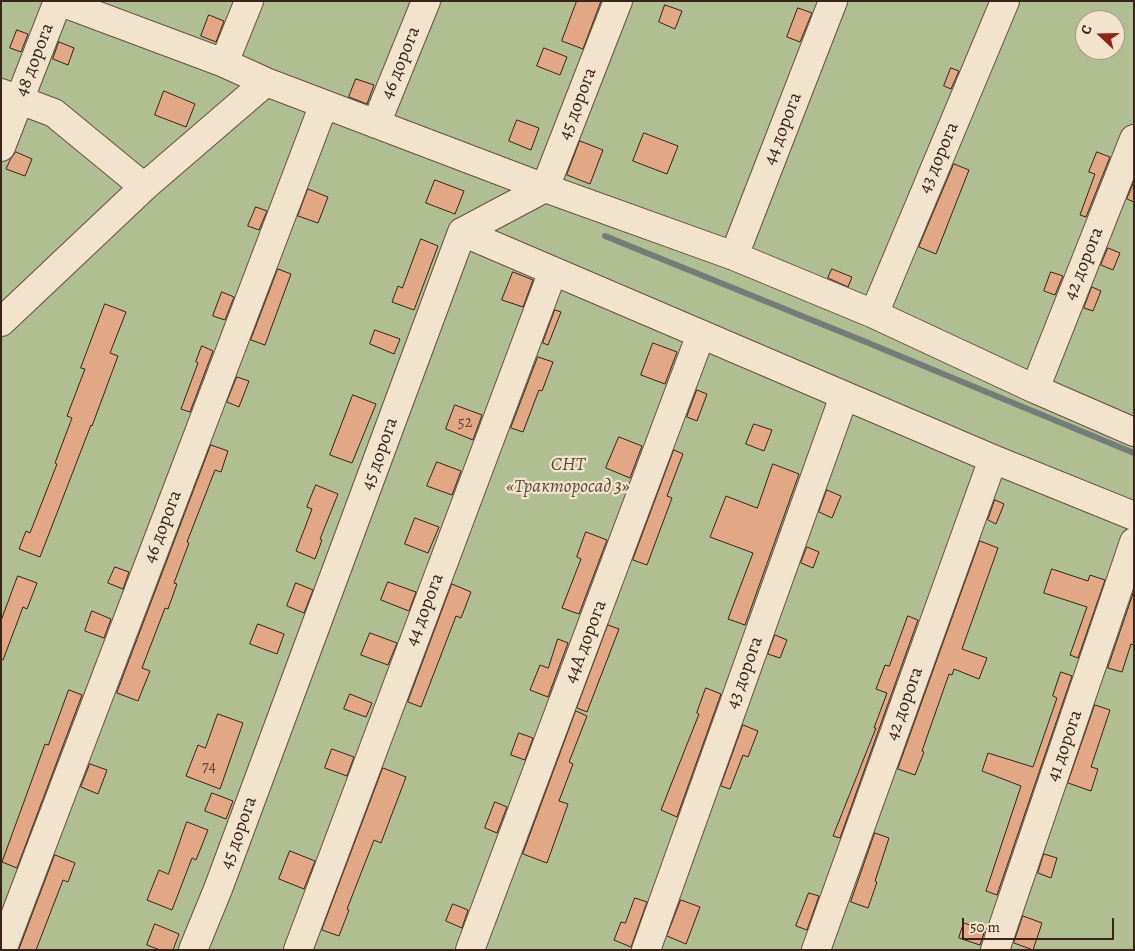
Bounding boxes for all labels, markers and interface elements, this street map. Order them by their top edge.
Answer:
north arrow [1075,10,1125,60]
street label: 48 дорога [11,20,59,100]
text: С [1076,22,1097,37]
street label: 46 дорога [376,23,426,103]
street label: 45 дорога [554,65,602,143]
street label: 44 дорога [759,89,807,169]
street label: 43 дорога [914,119,964,197]
street label: 42 дорога [1059,224,1109,304]
house number: 52 [458,413,472,433]
street label: 45 дорога [356,414,404,494]
park label: СНТ «Тракторосад 3» [506,454,630,498]
street label: 46 дорога [139,487,187,567]
street label: 44 дорога [401,570,449,650]
street label: 44А дорога [560,597,612,687]
street label: 43 дорога [721,634,769,712]
street label: 42 дорога [881,664,929,744]
street label: 41 дорога [1042,707,1088,785]
house number: 74 [202,757,216,777]
street label: 45 дорога [215,793,263,873]
scale bar [965,908,1118,940]
text: 50 m [970,917,1000,937]

